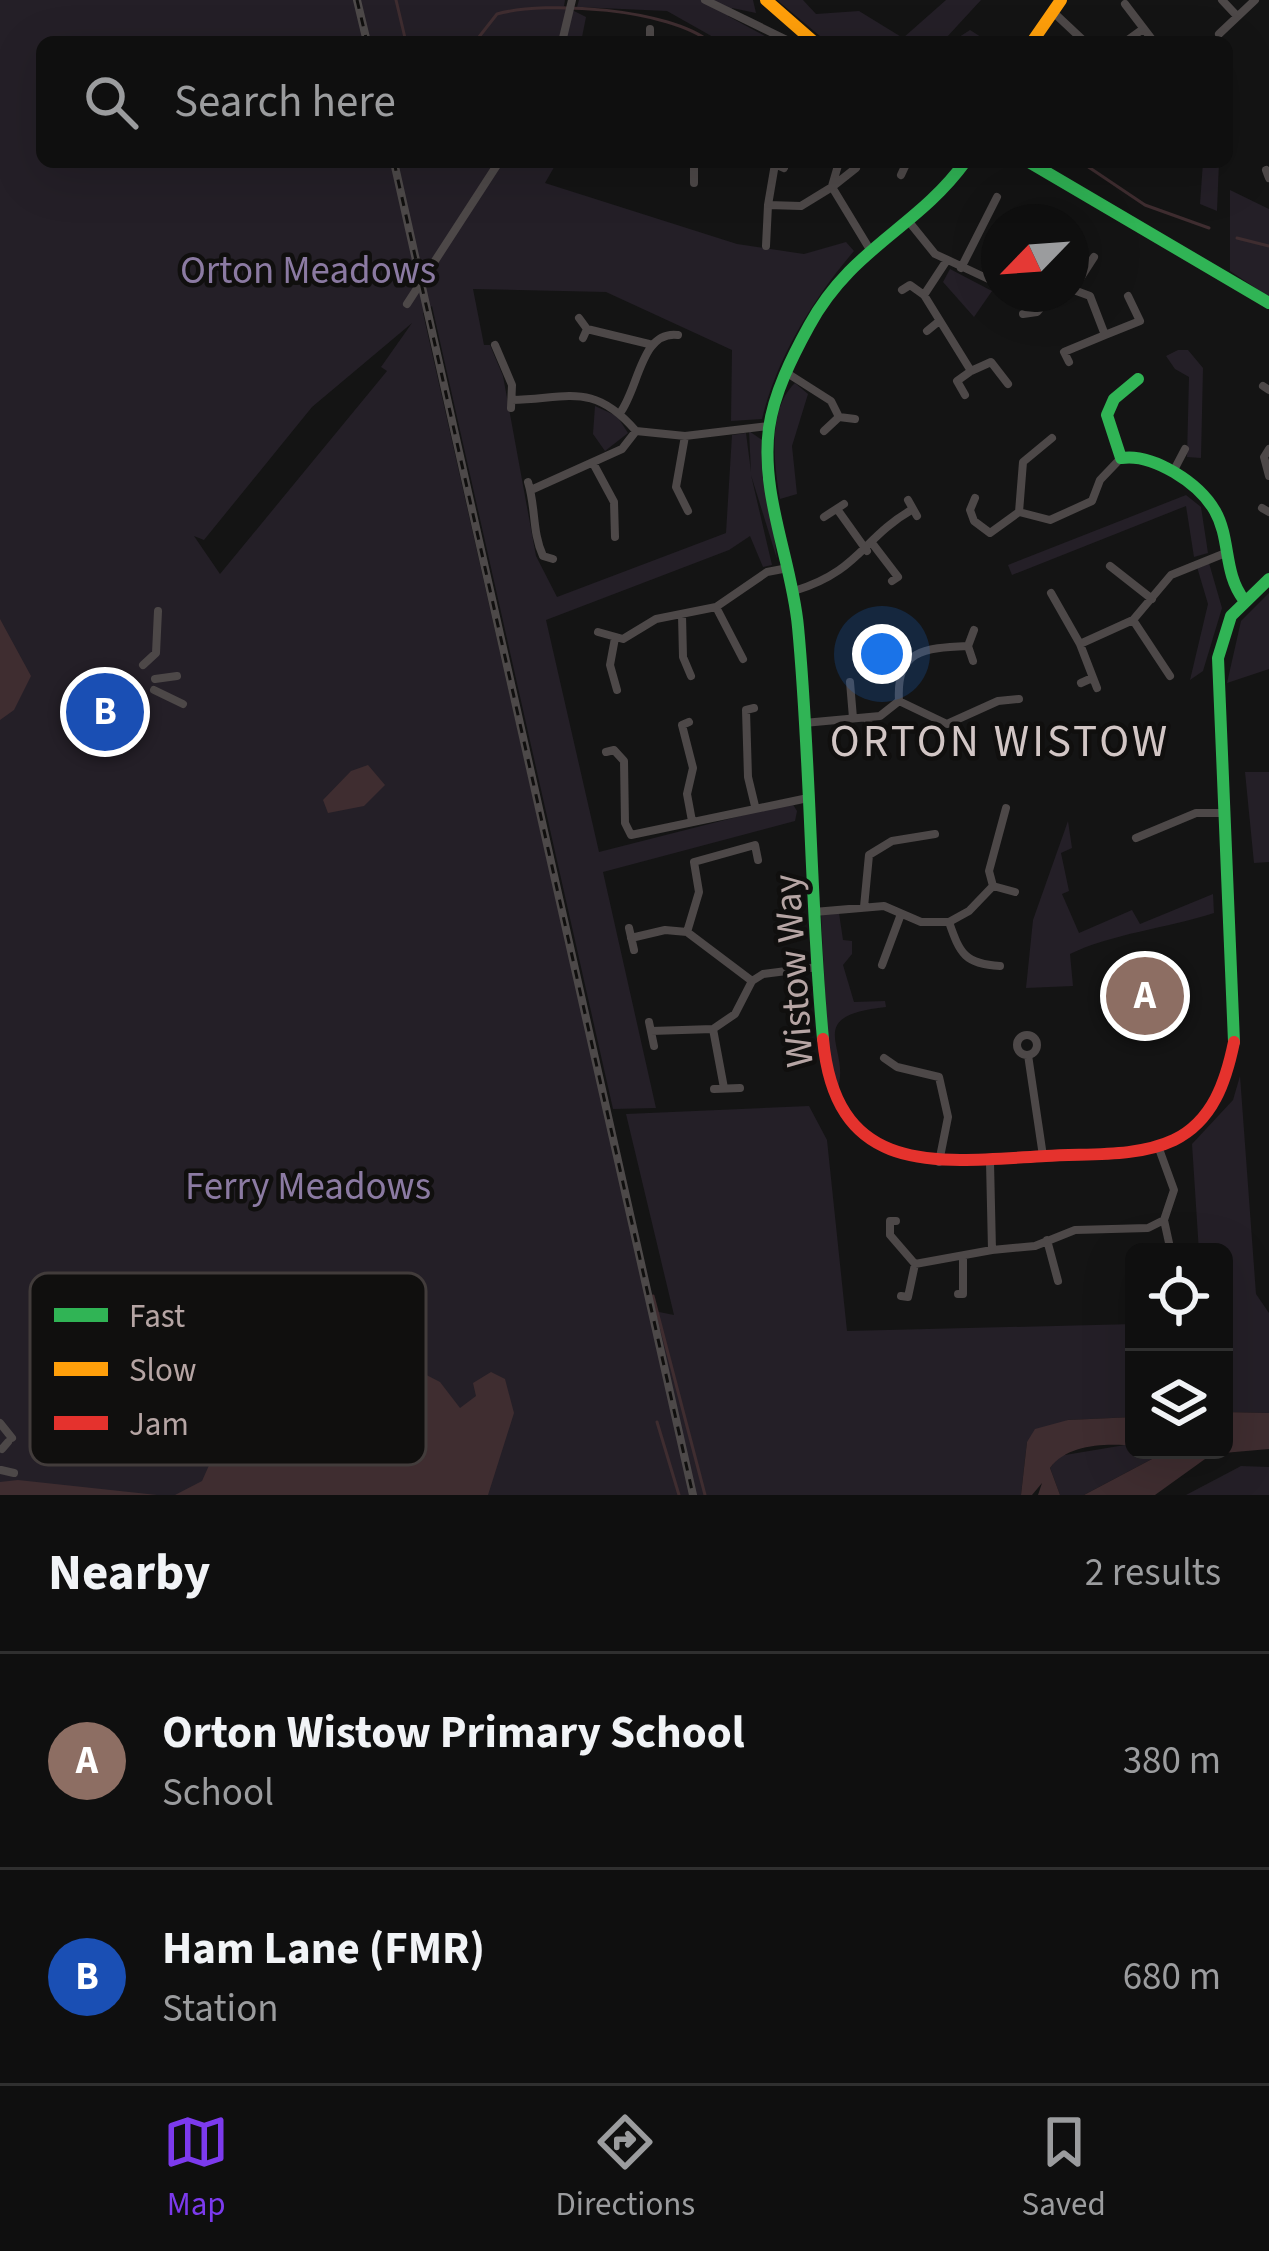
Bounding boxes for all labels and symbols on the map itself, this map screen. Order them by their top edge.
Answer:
north arrow [981,204,1089,312]
park label: Orton Meadows [180,243,436,299]
your location [852,624,912,684]
pin: B [66,667,144,757]
district label: ORTON WISTOW [830,710,1170,774]
street label: Wistow Way [759,873,829,1069]
pin: A [1106,951,1184,1041]
park label: Ferry Meadows [185,1159,431,1215]
legend [30,1273,426,1465]
text: Fast [129,1293,185,1340]
text: Slow [129,1347,197,1394]
text: Jam [129,1401,189,1448]

